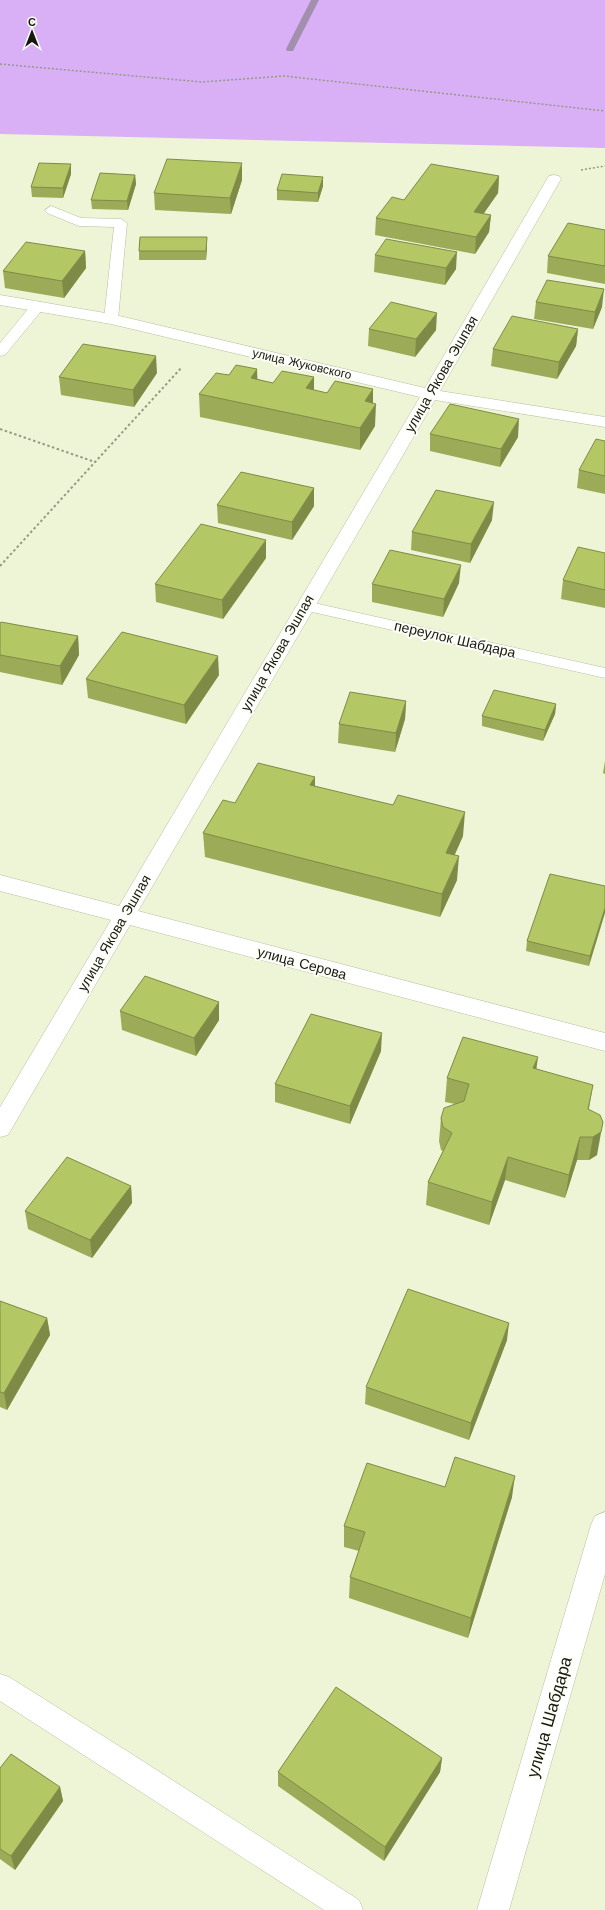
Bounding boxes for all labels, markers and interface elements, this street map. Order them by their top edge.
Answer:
north arrow [12,12,52,52]
text: С [28,16,36,29]
street label: улица Якова Эшпая [401,313,481,435]
street label: улица Жуковского [251,346,353,382]
street label: улица Якова Эшпая [237,592,317,714]
street label: переулок Шабдара [393,617,517,661]
street label: улица Якова Эшпая [74,872,154,994]
street label: улица Серова [256,943,349,983]
street label: улица Шабдара [522,1654,576,1780]

